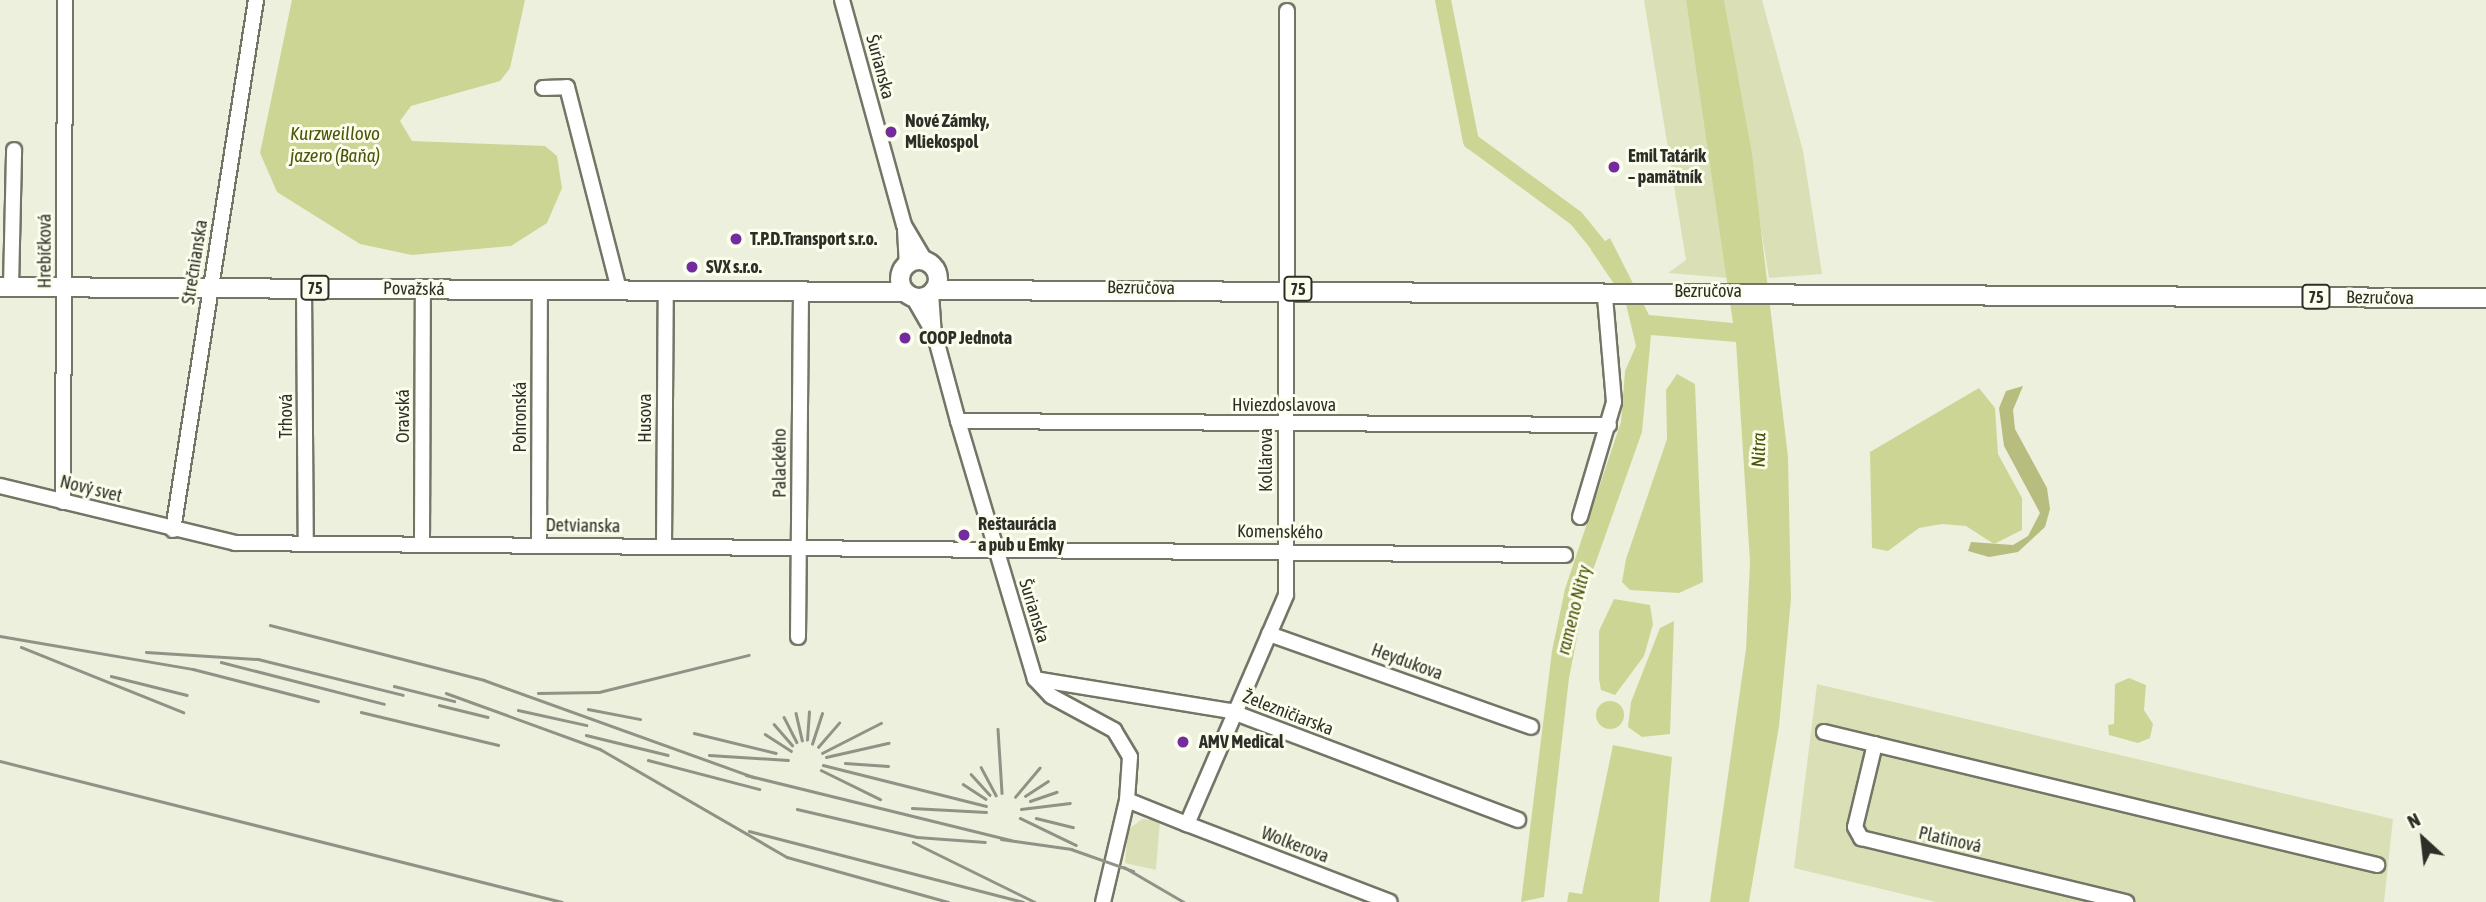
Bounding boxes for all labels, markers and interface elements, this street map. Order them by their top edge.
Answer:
street label: Šurianska [861,33,899,101]
place label: Nové Zámky, Mliekospol [905,111,989,154]
water label: Kurzweillovo jazero (Baňa) [290,123,380,167]
marker: Nové Zámky, Mliekospol [883,124,899,140]
place label: Emil Tatárik – pamätník [1628,146,1706,188]
marker: Emil Tatárik – pamätník [1606,159,1622,175]
street label: Hrebíčková [34,214,56,288]
street label: Strečnianska [178,218,212,306]
place label: T.P.D.Transport s.r.o. [750,228,877,250]
marker: T.P.D.Transport s.r.o. [728,231,744,247]
place label: SVX s.r.o. [706,256,762,278]
marker: SVX s.r.o. [684,259,700,275]
road number: 75 [299,276,331,300]
road number: 75 [1282,276,1314,302]
street label: Bezručova [1107,277,1175,299]
street label: Považská [383,278,445,300]
street label: Bezručova [1674,280,1742,302]
road number: 75 [2300,284,2332,310]
street label: Bezručova [2346,287,2414,309]
place label: COOP Jednota [919,327,1012,349]
marker: COOP Jednota [897,330,913,346]
street label: Pohronská [509,382,531,452]
street label: Oravská [392,389,414,443]
street label: Husova [634,393,656,443]
street label: Trhová [275,394,297,438]
street label: Hviezdoslavova [1232,394,1336,416]
street label: Palackého [769,428,791,498]
street label: Kollárova [1255,428,1277,492]
water label: Nitra [1747,432,1771,468]
street label: Nový svet [58,471,124,507]
place label: Reštaurácia a pub u Emky [978,514,1064,556]
street label: Detvianska [545,515,621,537]
street label: Komenského [1237,520,1323,544]
marker: Reštaurácia a pub u Emky [956,527,972,543]
water label: rameno Nitry [1552,563,1596,657]
street label: Šurianska [1014,577,1054,645]
street label: Heydukova [1368,639,1446,685]
street label: Železničiarska [1240,686,1336,740]
place label: AMV Medical [1199,731,1284,753]
marker: AMV Medical [1173,732,1193,752]
north arrow [2388,804,2458,874]
text: N [2403,808,2423,833]
street label: Wolkerova [1258,822,1332,868]
street label: Platinová [1916,822,1984,858]

